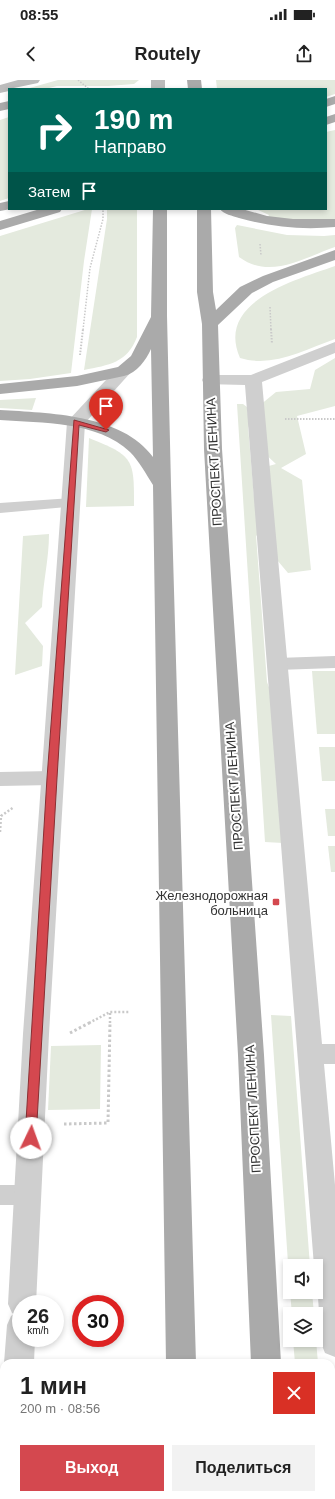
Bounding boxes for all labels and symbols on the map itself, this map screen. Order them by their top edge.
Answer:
pin [89,389,123,430]
street label: ПРОСПЕКТ ЛЕНИНА [203,397,225,526]
street label: ПРОСПЕКТ ЛЕНИНА [222,721,246,851]
place label: Железнодорожная больница [155,888,269,918]
marker: Железнодорожная больница [271,897,281,907]
street label: ПРОСПЕКТ ЛЕНИНА [242,1044,264,1173]
position arrow [10,1117,52,1159]
speed limit sign: 30 [72,1295,124,1347]

